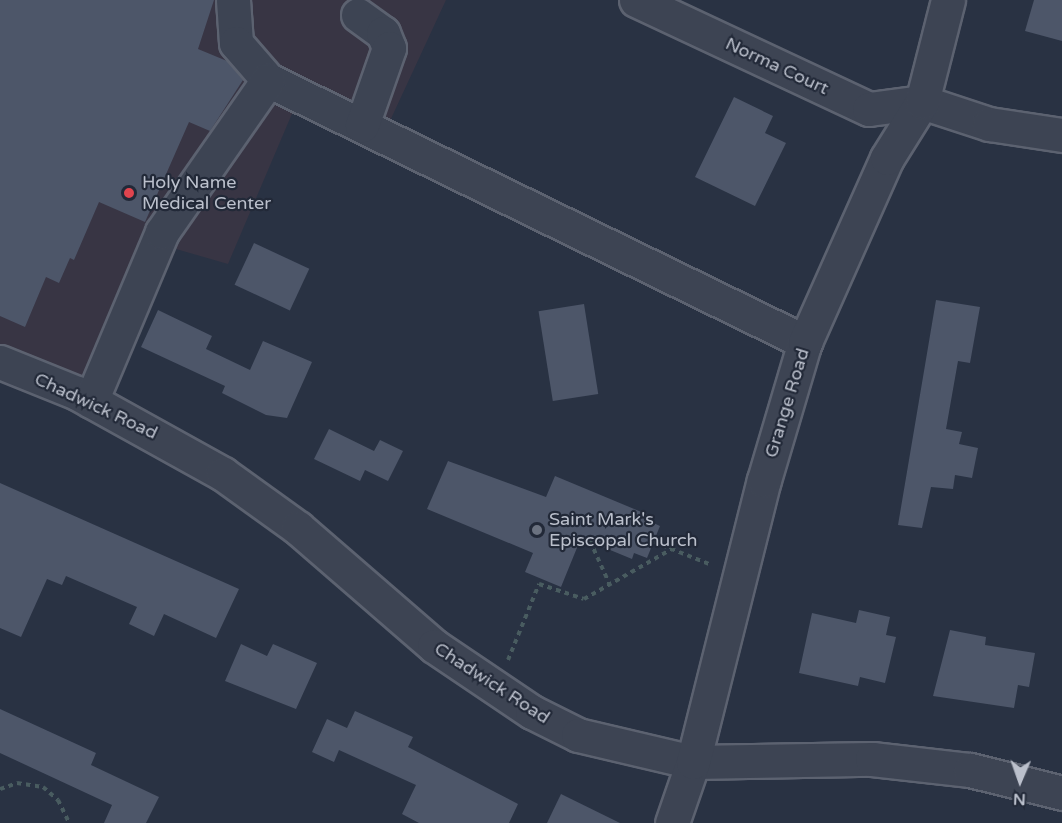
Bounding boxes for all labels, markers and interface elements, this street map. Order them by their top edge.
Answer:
street label: Norma Court [722,33,832,99]
place label: Holy Name Medical Center [142,172,271,214]
marker: Holy Name Medical Center [120,184,138,202]
street label: Grange Road [760,346,814,460]
street label: Chadwick Road [31,368,161,444]
place label: Saint Mark's Episcopal Church [549,509,697,552]
marker: Saint Mark's Episcopal Church [530,523,544,537]
street label: Chadwick Road [430,638,554,728]
north arrow [990,751,1050,811]
text: N [1013,789,1026,809]

